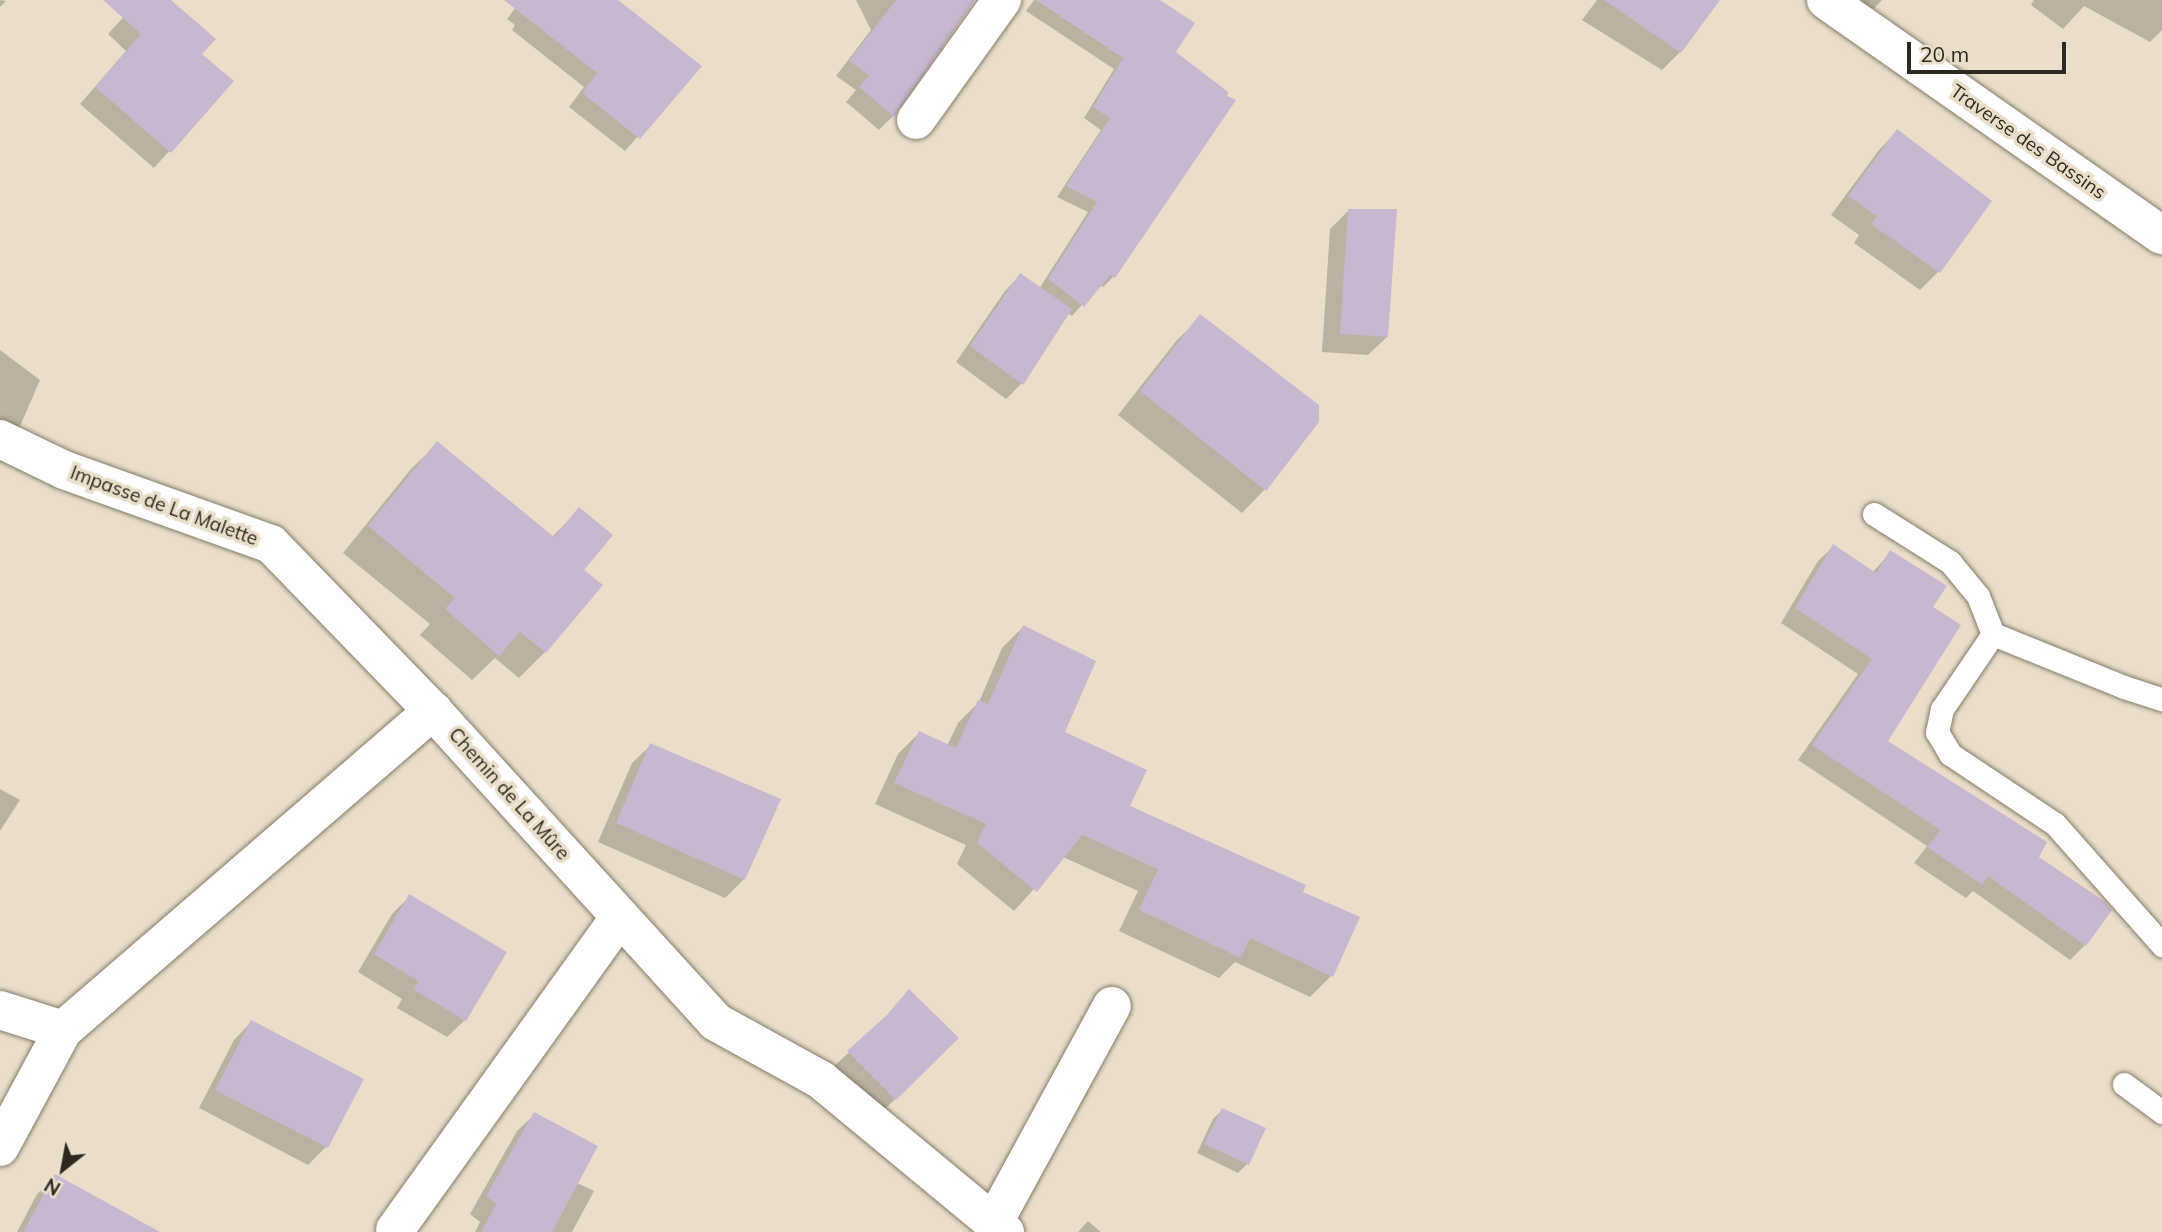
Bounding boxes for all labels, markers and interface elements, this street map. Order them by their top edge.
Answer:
scale bar [1910,28,2069,72]
text: 20 m [1920,41,1969,67]
street label: Traverse des Bassins [1946,80,2110,204]
street label: Impasse de La Malette [67,461,261,551]
street label: Chemin de La Mûre [444,723,574,865]
north arrow [28,1134,98,1204]
text: N [40,1173,65,1201]

